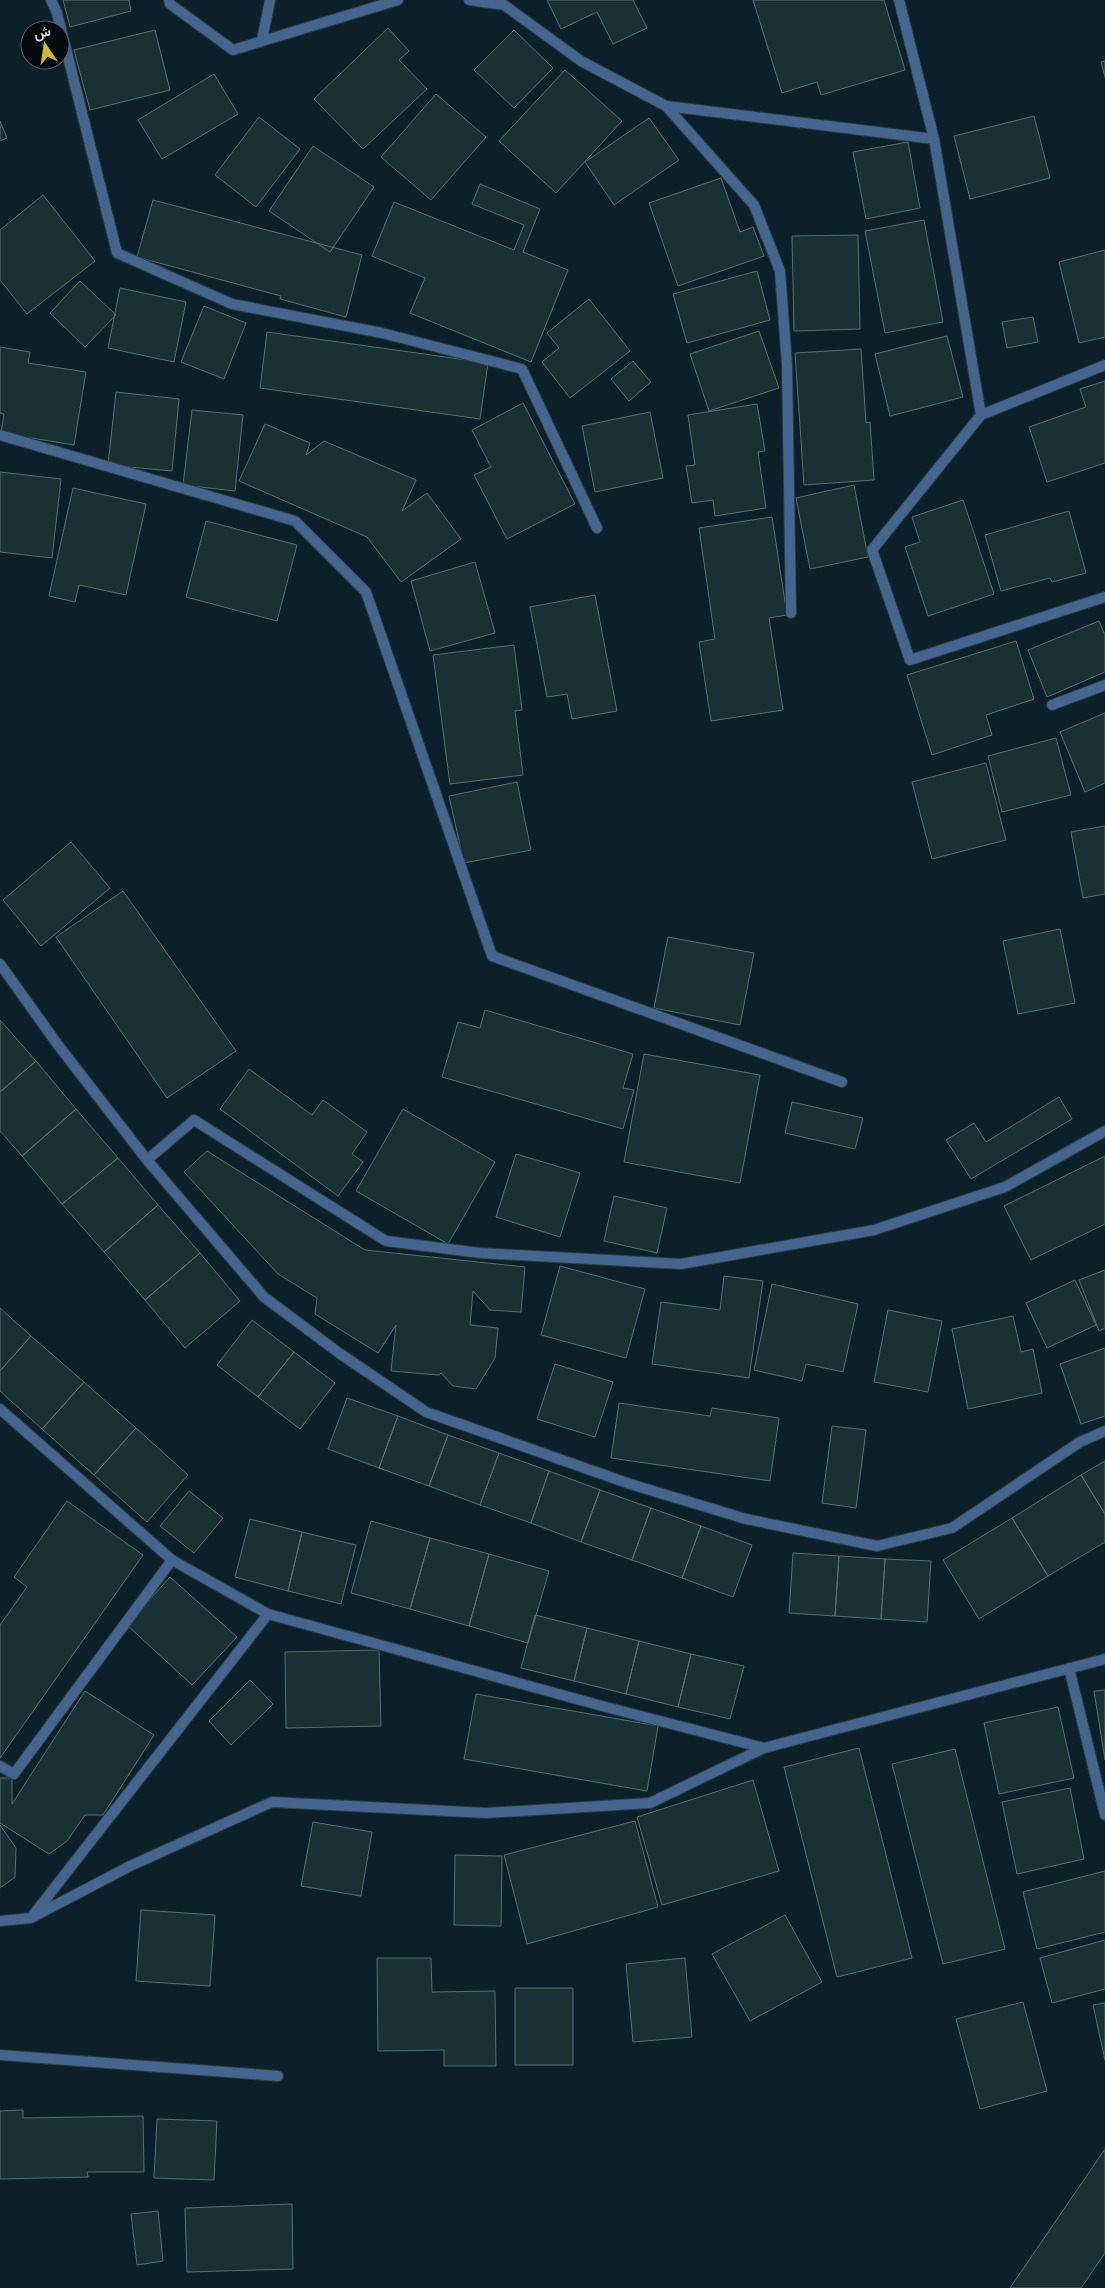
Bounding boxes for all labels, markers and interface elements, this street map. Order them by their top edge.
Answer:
north arrow [20,20,70,70]
text: ش [32,21,53,44]

